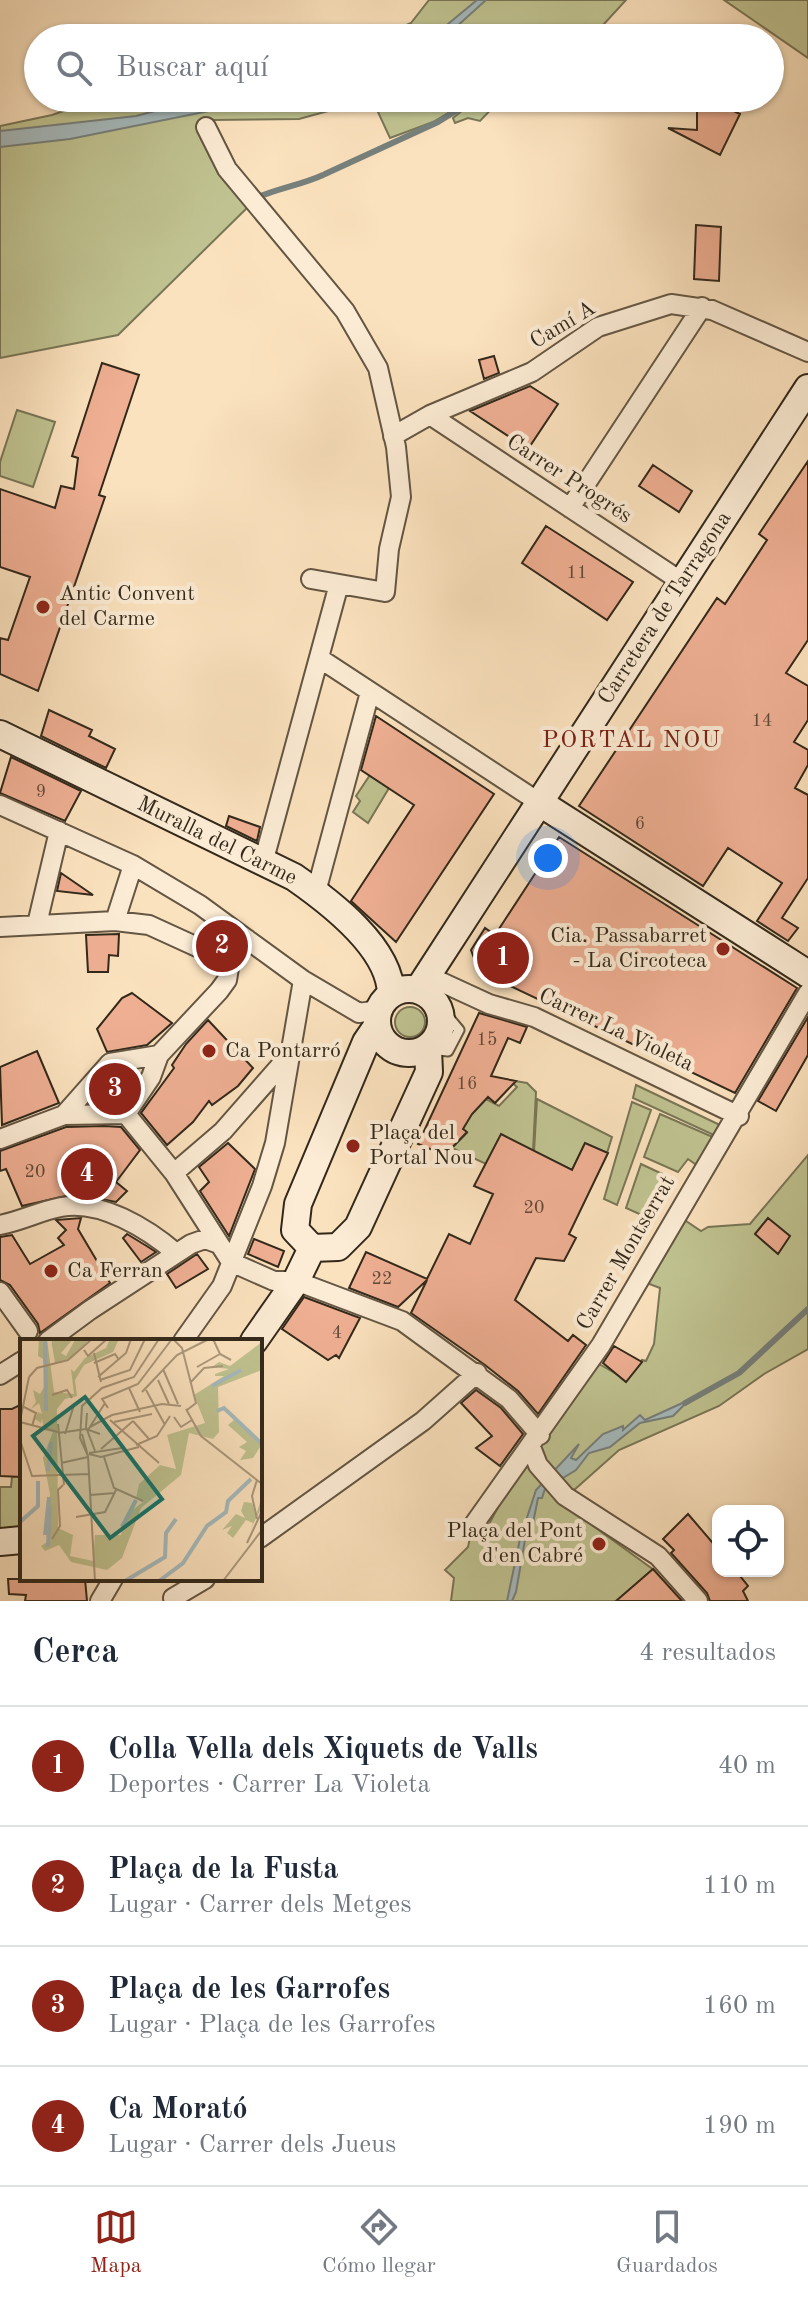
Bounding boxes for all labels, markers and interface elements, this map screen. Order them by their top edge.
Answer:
search box [24,24,784,112]
icon: search [52,46,96,90]
text: Buscar aquí [116,53,268,83]
street label: Camí A [526,297,600,353]
street label: Carrer Progrés [502,430,636,528]
street label: Carretera de Tarragona [594,507,736,708]
house number: 11 [567,564,587,582]
place label: Antic Convent del Carme [59,583,195,630]
marker: Antic Convent del Carme [34,598,52,616]
house number: 14 [752,712,772,730]
district label: PORTAL NOU [542,729,722,753]
house number: 9 [36,783,46,801]
street label: Muralla del Carme [134,793,300,889]
house number: 6 [635,815,645,833]
your location [528,838,568,878]
pin: 2 [196,916,248,976]
place label: Cia. Passabarret - La Circoteca [550,925,707,972]
pin: 1 [477,928,529,988]
marker: Cia. Passabarret - La Circoteca [714,940,732,958]
street label: Carrer La Violeta [535,984,697,1076]
house number: 15 [477,1031,497,1049]
place label: Ca Pontarró [225,1040,341,1062]
marker: Ca Pontarró [200,1042,218,1060]
pin: 3 [89,1059,141,1119]
house number: 16 [457,1075,477,1093]
place label: Plaça del Portal Nou [369,1122,473,1169]
marker: Plaça del Portal Nou [344,1137,362,1155]
pin: 4 [61,1144,113,1204]
house number: 20 [25,1163,45,1181]
street label: Carrer Montserrat [573,1172,679,1334]
house number: 20 [524,1199,544,1217]
place label: Ca Ferran [67,1260,163,1282]
marker: Ca Ferran [42,1262,60,1280]
house number: 22 [372,1270,392,1288]
house number: 4 [332,1324,342,1342]
inset map [20,1339,262,1581]
map controls [712,1505,784,1577]
button: locate [712,1505,784,1577]
place label: Plaça del Pont d'en Cabré [447,1520,583,1567]
marker: Plaça del Pont d'en Cabré [590,1535,608,1553]
text: Cerca [32,1636,118,1670]
text: 4 resultados [639,1640,776,1666]
text: Colla Vella dels Xiquets de Valls [108,1735,538,1765]
text: 1 [50,1753,66,1779]
text: 40 m [718,1753,776,1779]
text: Deportes · Carrer La Violeta [108,1772,430,1798]
text: Plaça de la Fusta [108,1855,338,1885]
text: 2 [50,1873,66,1899]
text: 110 m [703,1873,776,1899]
text: Lugar · Carrer dels Metges [108,1892,411,1918]
text: Plaça de les Garrofes [108,1975,390,2005]
text: 3 [50,1993,66,2019]
text: 160 m [703,1993,776,2019]
text: Lugar · Plaça de les Garrofes [108,2012,436,2038]
text: Ca Morató [108,2095,248,2125]
text: 4 [50,2113,66,2139]
text: 190 m [703,2113,776,2139]
text: Lugar · Carrer dels Jueus [108,2132,396,2158]
tab: Mapa [90,2205,142,2280]
tab: Cómo llegar [322,2205,436,2280]
tab: Guardados [616,2205,718,2280]

